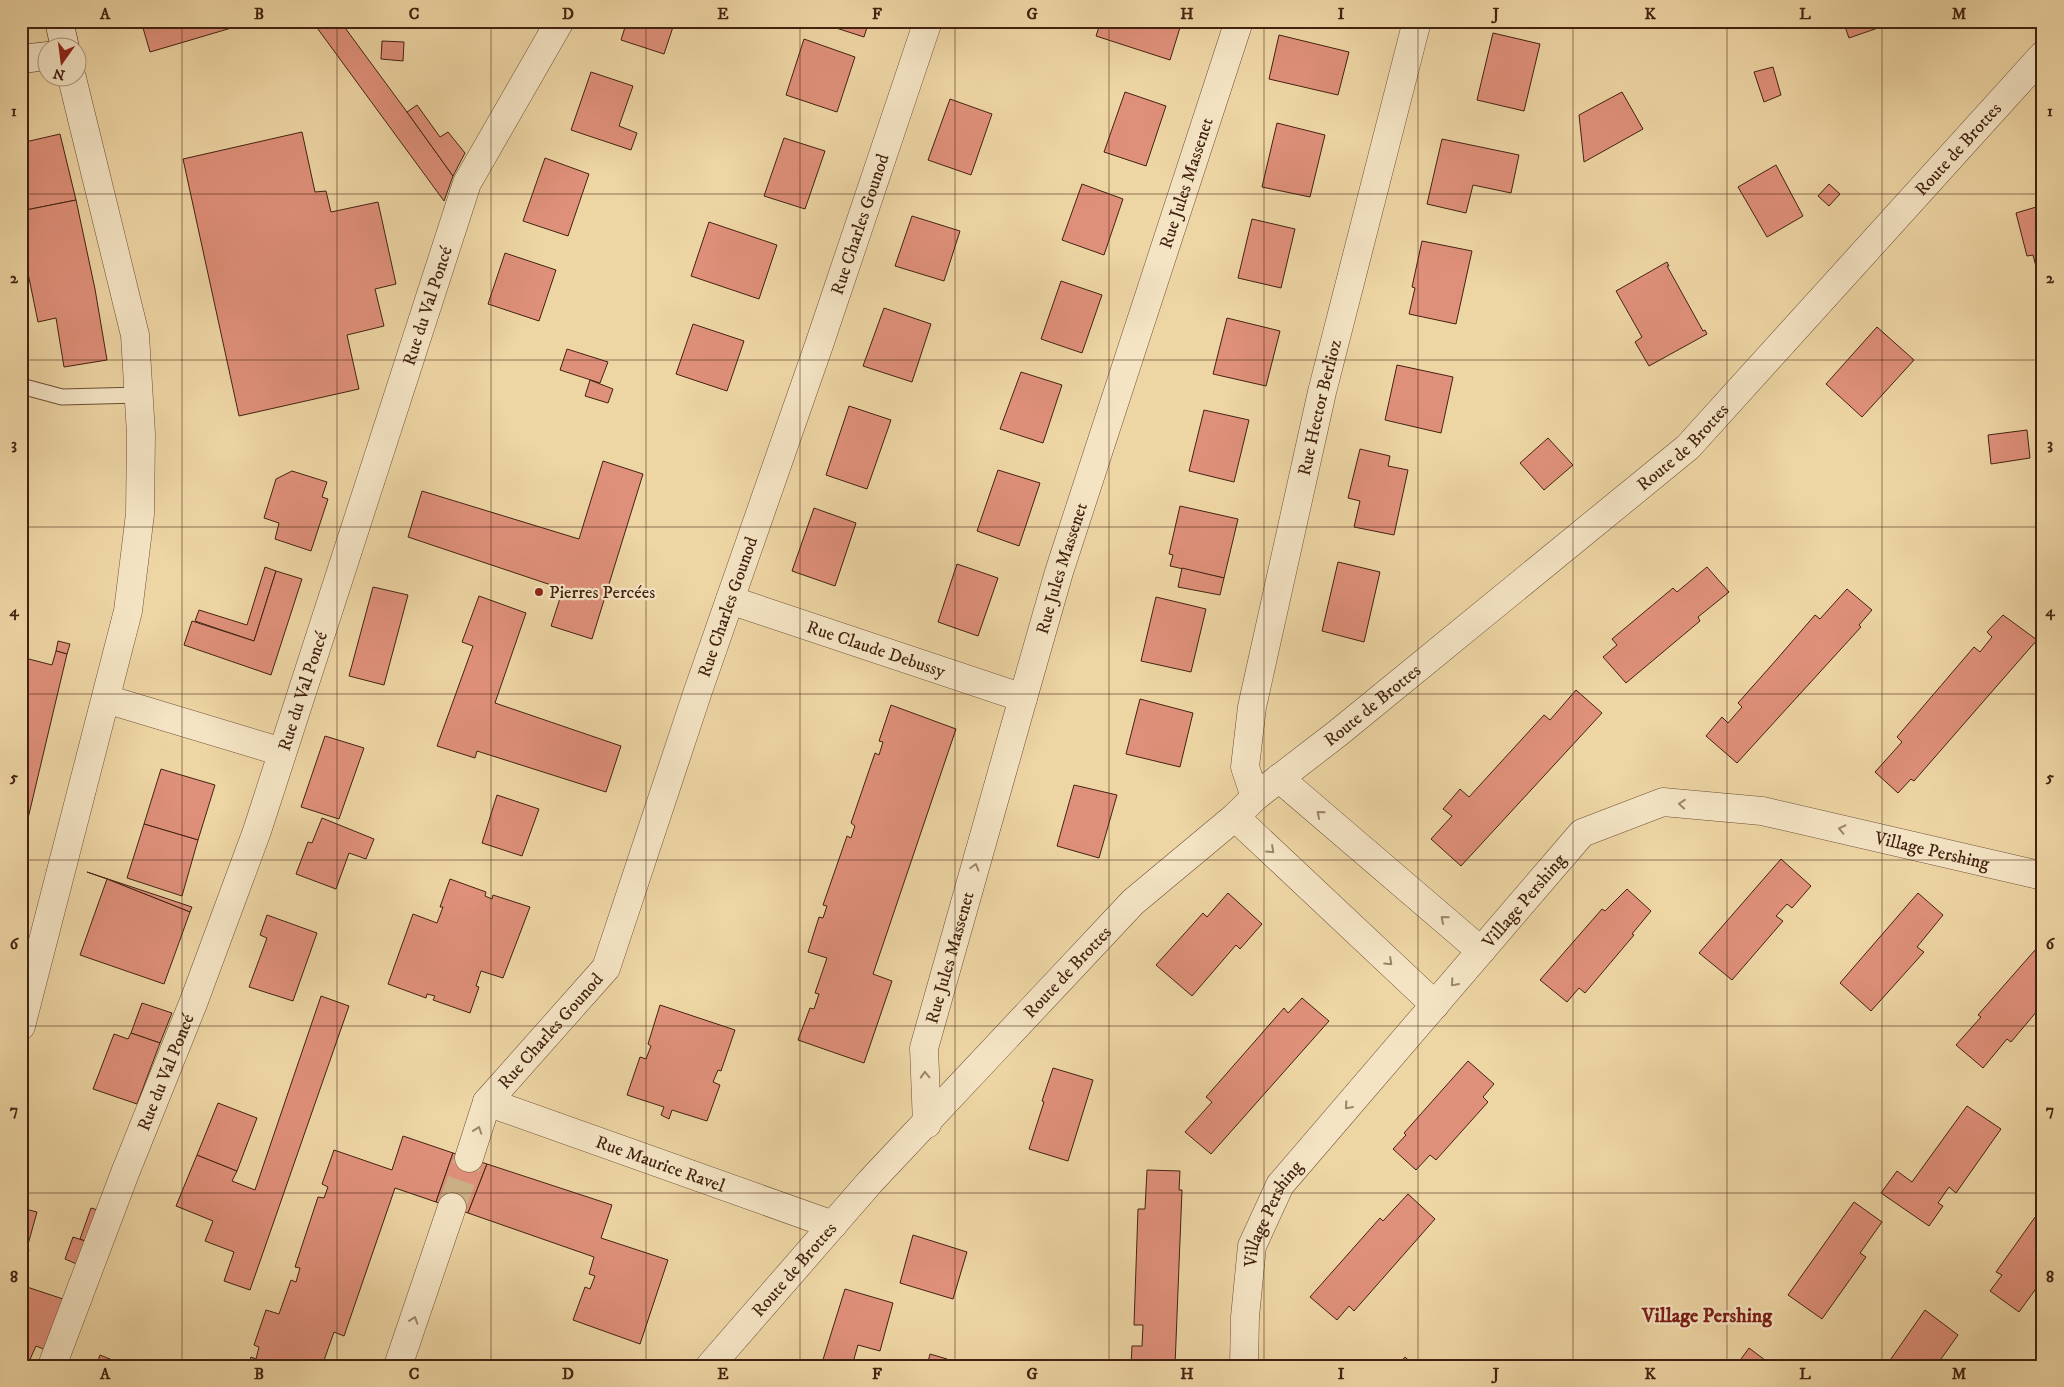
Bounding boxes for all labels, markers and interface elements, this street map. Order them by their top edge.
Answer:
text: A [99,4,111,24]
text: B [254,4,264,24]
text: C [409,4,419,24]
text: D [562,4,574,24]
text: E [717,4,729,24]
text: F [872,4,882,24]
text: G [1026,4,1038,24]
text: H [1180,4,1194,24]
text: I [1338,4,1345,24]
text: J [1491,4,1500,24]
text: K [1644,4,1656,24]
text: L [1799,4,1811,24]
text: M [1952,4,1967,24]
north arrow [38,38,88,88]
text: N [51,63,67,84]
street label: Route de Brottes [1911,98,2007,201]
text: 1 [11,101,17,121]
text: 1 [2047,101,2053,121]
street label: Rue Jules Massenet [1155,115,1219,252]
street label: Rue Charles Gounod [827,151,895,298]
street label: Rue du Val Poncé [399,243,458,369]
text: 2 [10,268,19,288]
text: 2 [2046,268,2055,288]
street label: Rue Hector Berlioz [1294,337,1347,478]
street label: Route de Brottes [1633,399,1734,496]
text: 3 [11,434,17,454]
text: 3 [2047,434,2053,454]
street label: Rue Jules Massenet [1032,500,1093,637]
street label: Rue Charles Gounod [694,534,763,681]
place label: Pierres Percées [549,582,655,604]
marker: Pierres Percées [533,586,545,598]
text: 4 [8,601,19,621]
text: 4 [2044,601,2055,621]
street label: Rue Claude Debussy [804,616,948,683]
street label: Rue du Val Poncé [274,628,333,754]
street label: Route de Brottes [1320,660,1426,752]
text: 5 [9,767,18,787]
text: 5 [2045,767,2054,787]
one-way arrow [1677,799,1685,810]
one-way arrow [1317,810,1326,819]
one-way arrow [1837,824,1846,835]
street label: Village Pershing [1871,827,1992,875]
one-way arrow [1265,844,1274,853]
street label: Village Pershing [1477,850,1571,954]
one-way arrow [970,864,980,872]
street label: Rue Jules Massenet [921,889,980,1026]
one-way arrow [1441,916,1450,925]
street label: Route de Brottes [1019,922,1117,1023]
text: 6 [10,934,20,954]
text: 6 [2046,934,2056,954]
one-way arrow [1383,956,1392,965]
street label: Rue Charles Gounod [494,969,608,1094]
one-way arrow [1450,977,1459,986]
street label: Rue du Val Poncé [133,1010,200,1134]
one-way arrow [920,1071,931,1079]
text: 7 [10,1100,18,1120]
one-way arrow [1345,1100,1354,1109]
text: 7 [2046,1100,2054,1120]
one-way arrow [472,1126,482,1134]
street label: Rue Maurice Ravel [592,1132,728,1198]
street label: Village Pershing [1240,1156,1308,1269]
street label: Route de Brottes [748,1218,842,1322]
text: 8 [10,1267,18,1287]
text: 8 [2046,1267,2054,1287]
district label: Village Pershing [1641,1304,1773,1329]
one-way arrow [408,1316,418,1324]
text: A [99,1364,111,1384]
text: B [254,1364,264,1384]
text: C [409,1364,419,1384]
text: D [562,1364,574,1384]
text: E [717,1364,729,1384]
text: F [872,1364,882,1384]
text: G [1026,1364,1038,1384]
text: H [1180,1364,1194,1384]
text: I [1338,1364,1345,1384]
text: J [1491,1364,1500,1384]
text: K [1644,1364,1656,1384]
text: L [1799,1364,1811,1384]
text: M [1952,1364,1967,1384]

